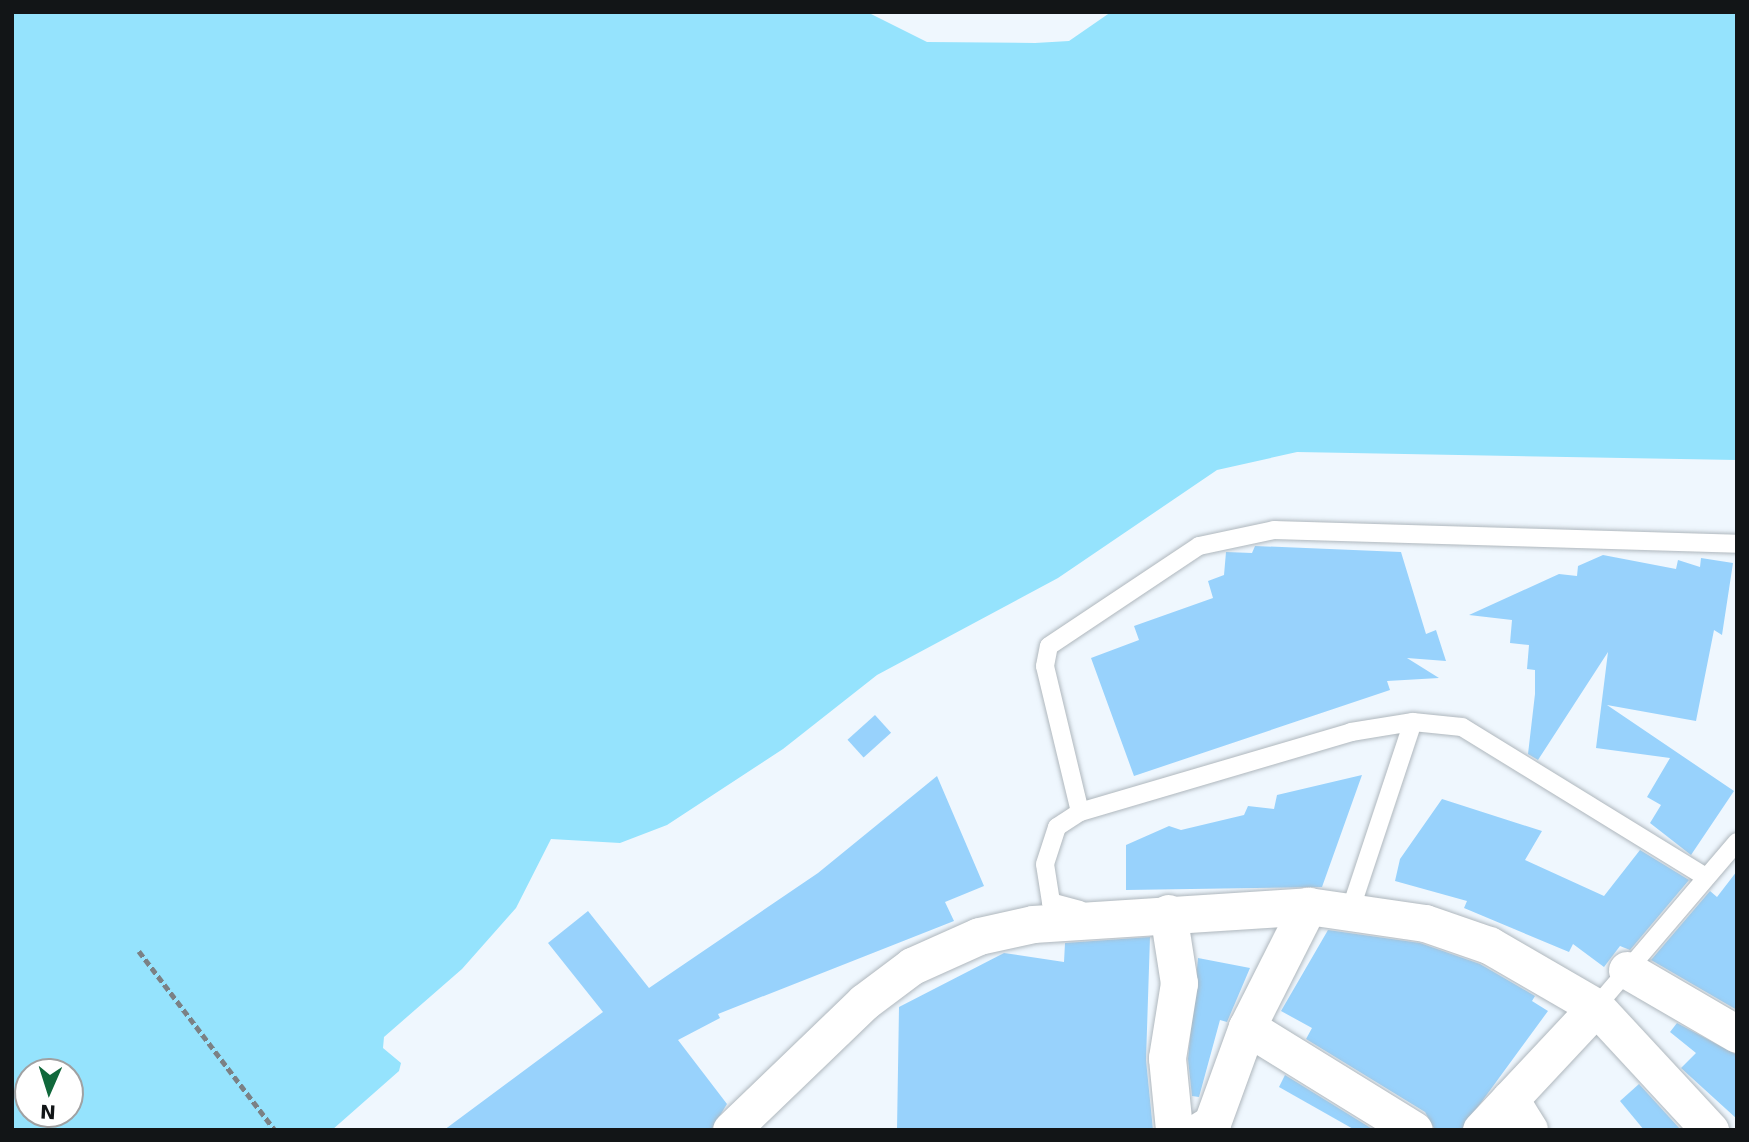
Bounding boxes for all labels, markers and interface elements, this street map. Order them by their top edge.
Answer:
north arrow [14,1058,84,1128]
text: N [39,1101,57,1123]

